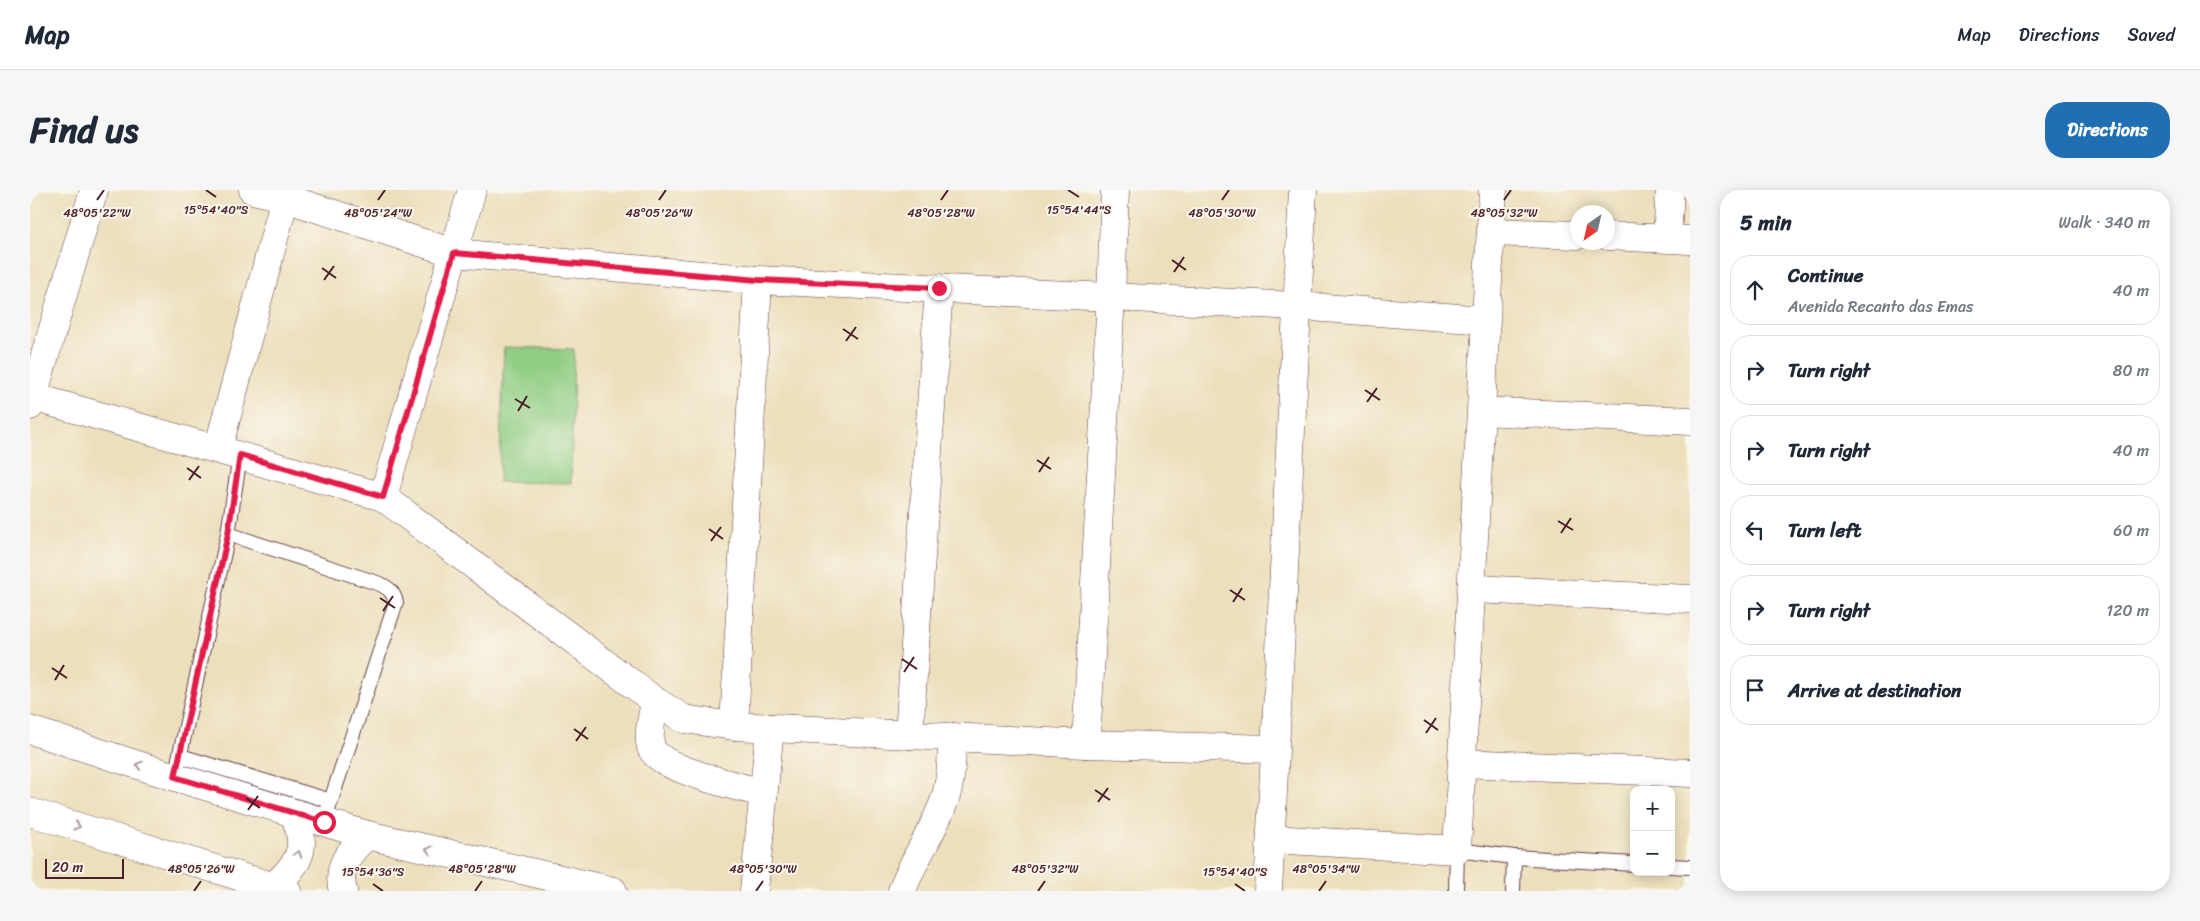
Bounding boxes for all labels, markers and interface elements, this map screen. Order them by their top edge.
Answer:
text: Map [25,14,69,56]
text: Map [1958,19,1991,51]
text: Directions [2019,19,2100,51]
text: Saved [2128,19,2175,51]
text: Find us [30,99,138,161]
button: Directions [2045,102,2170,158]
text: 15°54'40"S [184,199,249,221]
text: 15°54'44"S [1047,199,1112,221]
text: 48°05'22"W [63,202,131,224]
text: 48°05'24"W [344,202,413,224]
text: 48°05'26"W [625,202,693,224]
text: 48°05'28"W [907,202,976,224]
text: 48°05'30"W [1188,202,1257,224]
text: 48°05'32"W [1471,202,1538,224]
text: 5 min [1740,204,1792,242]
north arrow [1570,205,1615,250]
text: Walk · 340 m [2059,208,2150,237]
text: Continue [1788,259,1864,292]
icon: ahead [1741,276,1769,304]
text: 40 m [2112,276,2149,305]
route end [928,277,951,300]
text: Avenida Recanto das Emas [1788,292,1973,321]
text: Turn right [1788,354,1870,387]
icon: right [1741,356,1769,384]
text: 80 m [2113,356,2149,385]
text: Turn right [1788,434,1870,467]
icon: right [1741,436,1769,464]
text: 40 m [2112,436,2149,465]
text: Turn left [1788,514,1861,547]
icon: left [1741,516,1769,544]
text: 60 m [2113,516,2149,545]
text: Turn right [1788,594,1870,627]
icon: right [1741,596,1769,624]
text: 120 m [2106,596,2149,625]
text: Arrive at destination [1788,674,1961,707]
icon: arrive [1741,676,1769,704]
one-way arrow [135,761,143,771]
map controls [1630,786,1675,876]
button: + [1630,786,1675,831]
route start [313,811,336,834]
one-way arrow [72,821,80,831]
button: − [1630,831,1675,876]
one-way arrow [424,845,433,856]
one-way arrow [292,850,302,859]
text: 20 m [52,855,83,880]
scale bar [45,856,124,879]
text: 48°05'26"W [167,858,235,880]
text: 48°05'28"W [448,858,517,880]
text: 48°05'30"W [729,858,798,880]
text: 48°05'32"W [1012,858,1079,880]
text: 48°05'34"W [1292,858,1361,880]
text: 15°54'36"S [342,861,405,883]
text: 15°54'40"S [1203,861,1268,883]

